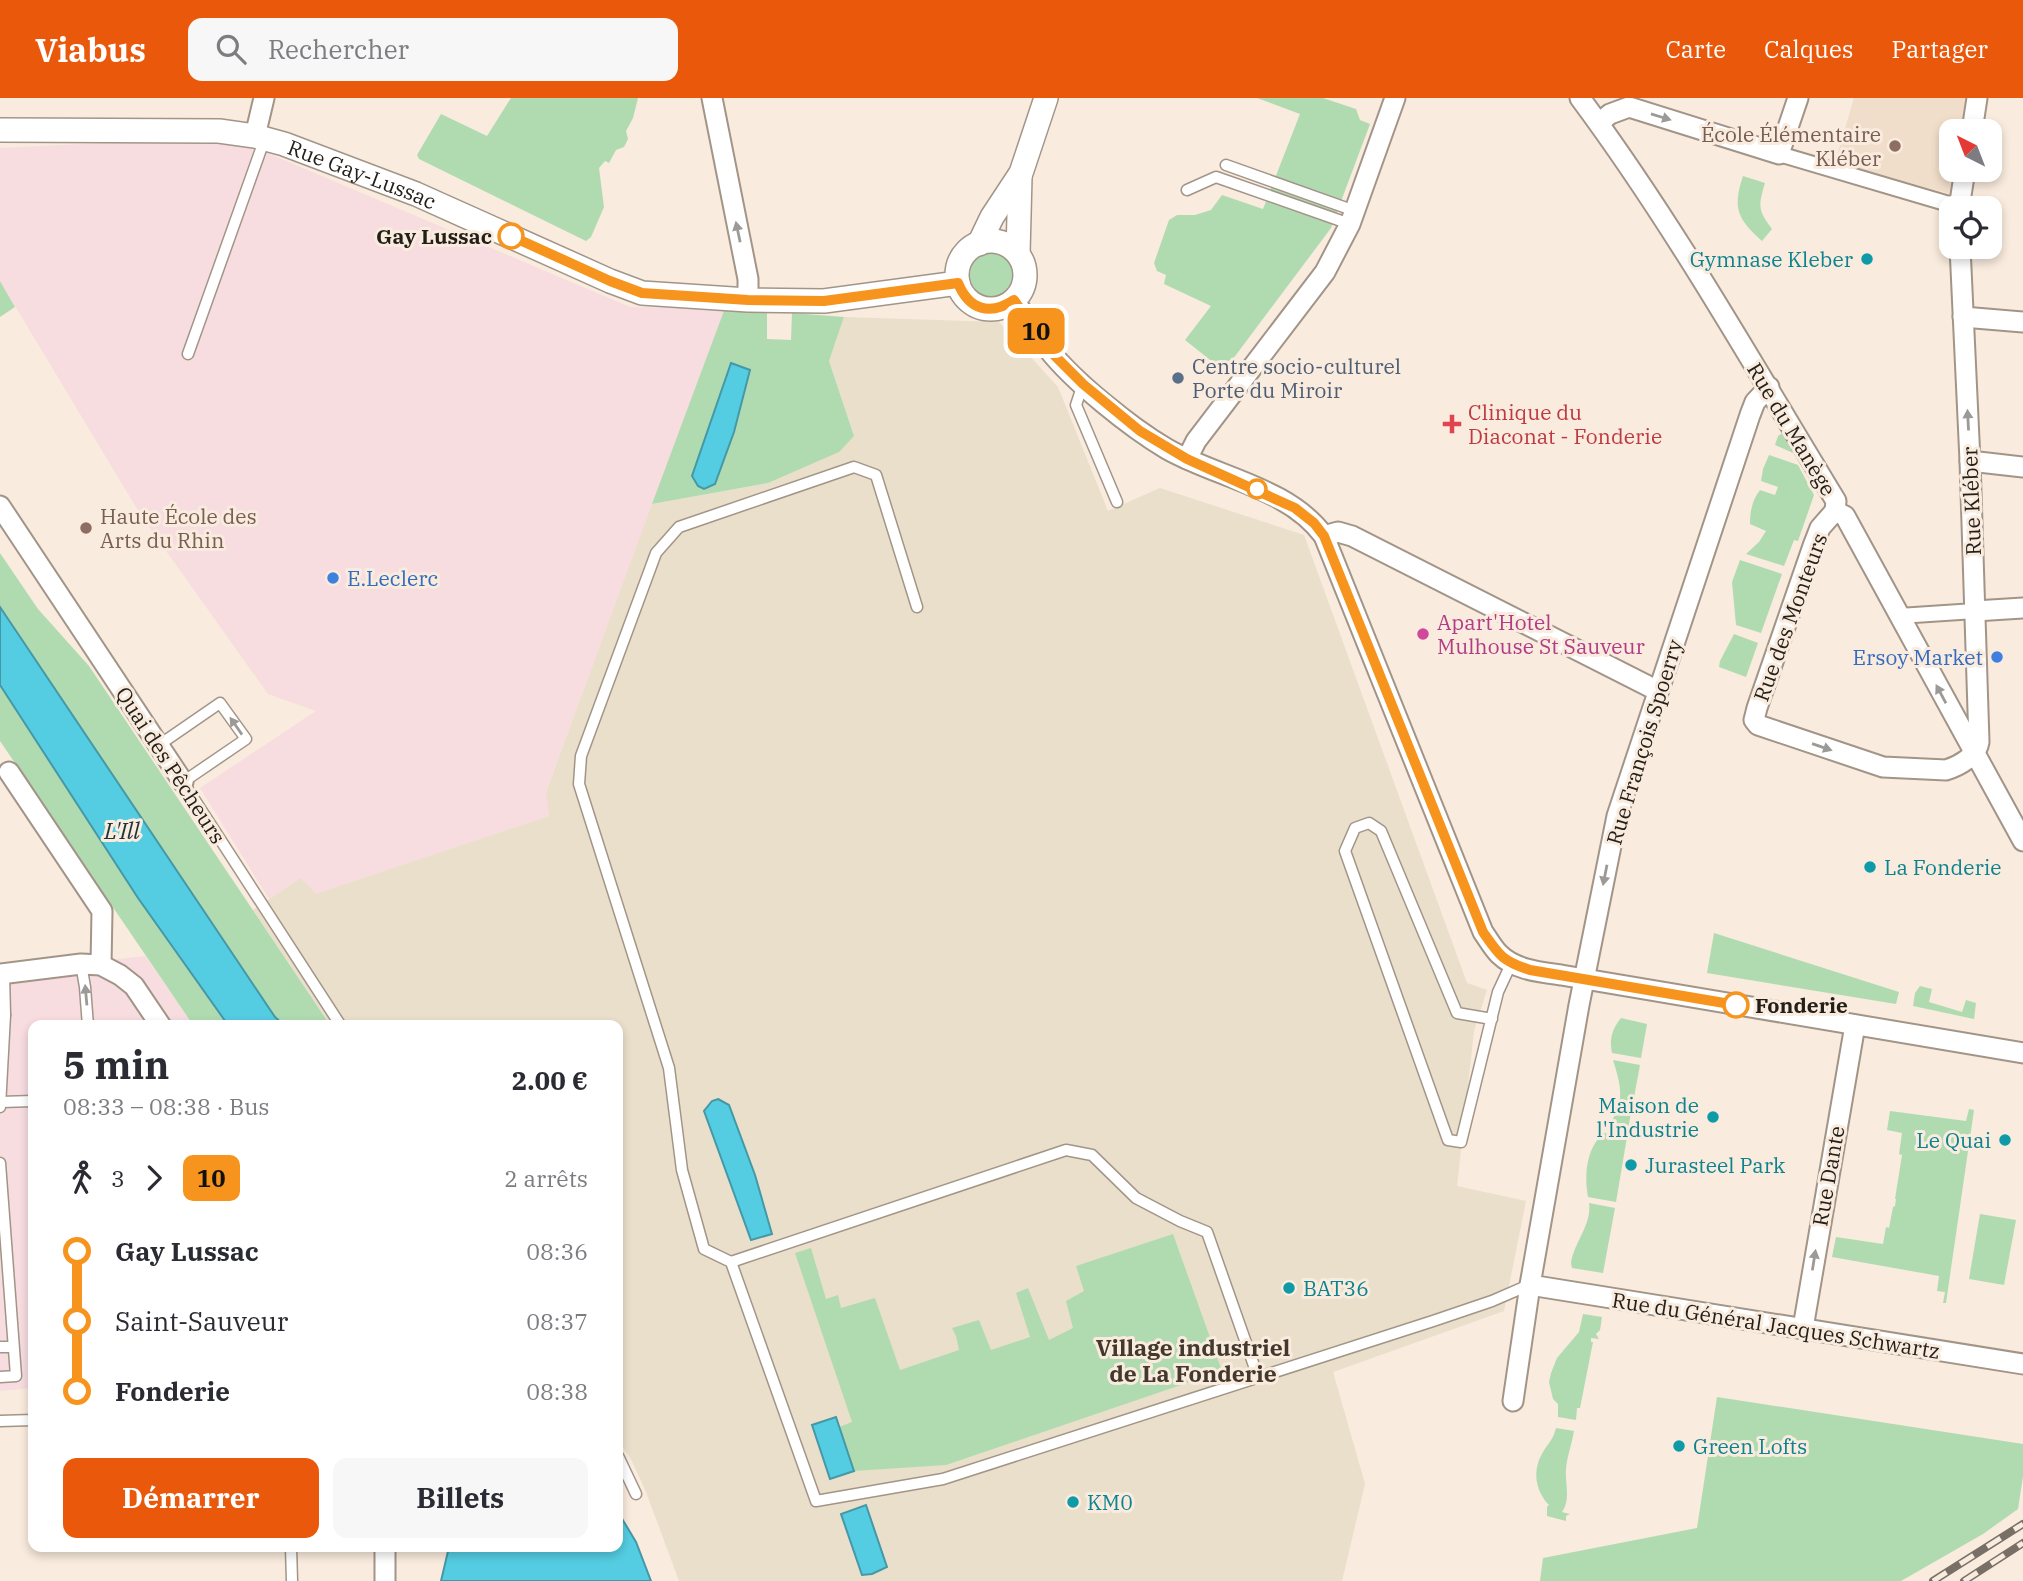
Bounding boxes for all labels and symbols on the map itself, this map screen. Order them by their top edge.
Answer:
one-way arrow [1651,113,1672,123]
north arrow [1939,119,2002,182]
place label: École Élémentaire Kléber [1701,120,1882,172]
street label: Rue Gay-Lussac [284,133,441,215]
marker: École Élémentaire Kléber [1887,138,1903,154]
one-way arrow [732,221,743,243]
place label: Gay Lussac [376,222,492,250]
marker: Gay Lussac [498,223,524,249]
place label: Gymnase Kleber [1690,245,1854,273]
marker: Gymnase Kleber [1859,251,1875,267]
line badge: 10 [1004,308,1068,354]
place label: Centre socio-culturel Porte du Miroir [1192,352,1401,404]
street label: Rue du Manège [1741,357,1843,501]
marker: Centre socio-culturel Porte du Miroir [1170,370,1186,386]
place label: Clinique du Diaconat - Fonderie [1468,398,1662,450]
one-way arrow [1962,409,1973,431]
marker: Clinique du Diaconat - Fonderie [1442,414,1462,434]
street label: Rue Kléber [1955,445,1987,556]
unlabelled marker [1247,479,1267,499]
place label: Haute École des Arts du Rhin [100,502,257,554]
marker: Haute École des Arts du Rhin [78,520,94,536]
street label: Rue des Monteurs [1747,529,1833,705]
place label: E.Leclerc [347,564,438,592]
marker: E.Leclerc [325,570,341,586]
place label: Apart'Hotel Mulhouse St Sauveur [1437,608,1646,660]
marker: Apart'Hotel Mulhouse St Sauveur [1415,626,1431,642]
street label: Rue François Spoerry [1599,635,1689,848]
place label: Ersoy Market [1852,643,1983,671]
marker: Ersoy Market [1989,649,2005,665]
street label: Quai des Pêcheurs [110,681,232,849]
one-way arrow [1936,684,1947,704]
one-way arrow [229,717,243,735]
one-way arrow [1812,742,1833,753]
water label: L'Ill [103,815,140,845]
place label: La Fonderie [1884,853,2002,881]
marker: La Fonderie [1862,859,1878,875]
one-way arrow [1600,864,1611,886]
one-way arrow [80,983,91,1005]
place label: Fonderie [1755,991,1848,1019]
marker: Fonderie [1723,992,1749,1018]
place label: Maison de l'Industrie [1596,1091,1699,1143]
marker: Maison de l'Industrie [1705,1109,1721,1125]
street label: Rue Dante [1805,1124,1851,1228]
place label: Le Quai [1916,1126,1991,1154]
marker: Le Quai [1997,1132,2013,1148]
place label: Jurasteel Park [1645,1151,1786,1179]
marker: Jurasteel Park [1623,1157,1639,1173]
one-way arrow [1809,1249,1820,1271]
place label: BAT36 [1303,1274,1369,1302]
marker: BAT36 [1281,1280,1297,1296]
street label: Rue du Général Jacques Schwartz [1610,1285,1942,1365]
district label: Village industriel de La Fonderie [1096,1332,1290,1388]
place label: Green Lofts [1693,1432,1807,1460]
marker: Green Lofts [1671,1438,1687,1454]
place label: KM0 [1087,1488,1133,1516]
marker: KM0 [1065,1494,1081,1510]

